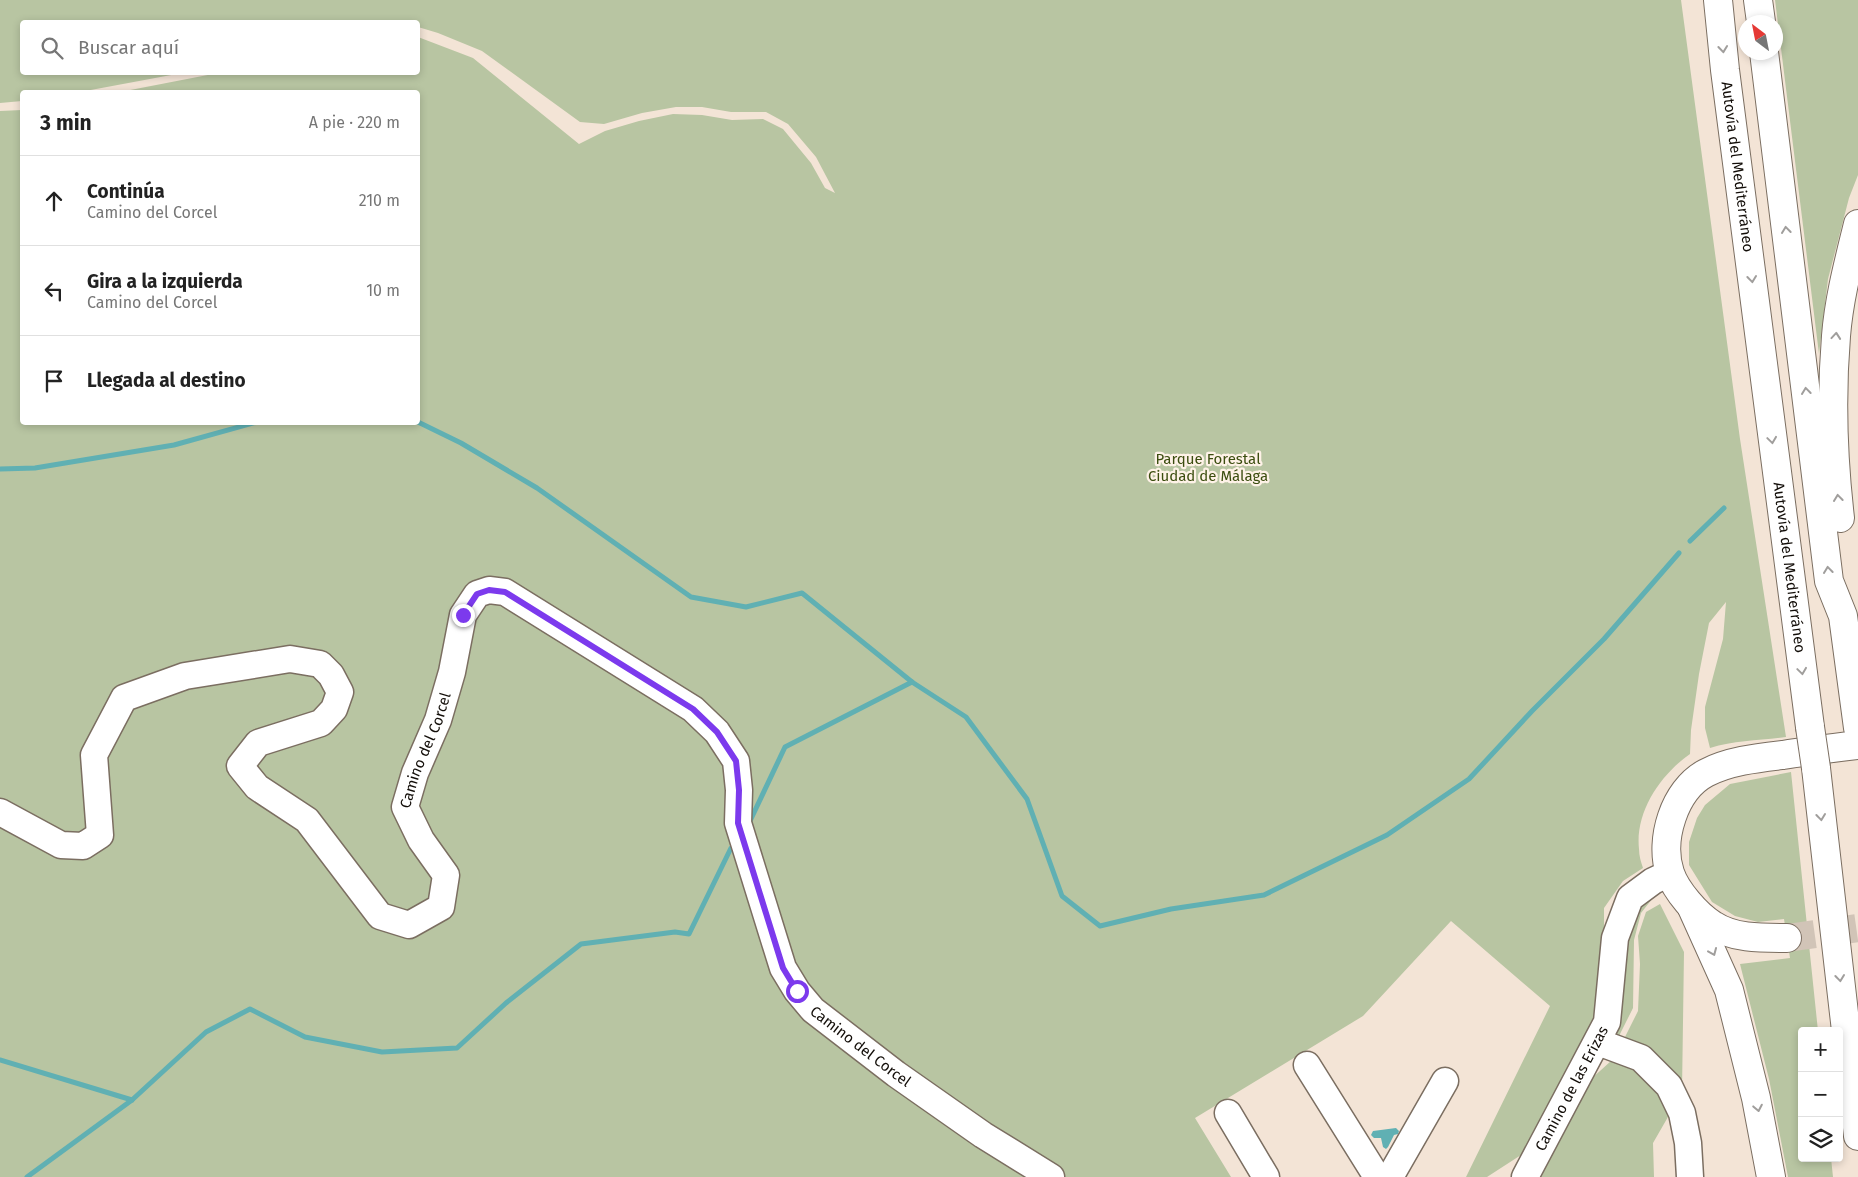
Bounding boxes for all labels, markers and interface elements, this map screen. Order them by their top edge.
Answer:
north arrow [1738,15,1783,60]
search box [20,20,420,75]
icon: search [38,34,66,62]
text: Buscar aquí [78,36,179,59]
one-way arrow [1717,45,1728,53]
street label: Autovía del Mediterráneo [1718,80,1757,253]
text: 3 min [40,110,92,136]
text: A pie · 220 m [309,113,400,132]
text: Continúa [87,180,165,203]
icon: ahead [40,187,68,215]
text: 210 m [359,191,400,210]
text: Camino del Corcel [87,203,217,222]
one-way arrow [1781,226,1792,234]
text: Gira a la izquierda [87,270,243,293]
one-way arrow [1746,275,1756,284]
icon: left [40,277,68,305]
text: 10 m [366,281,400,300]
text: Camino del Corcel [87,293,217,312]
one-way arrow [1830,332,1841,340]
icon: arrive [40,367,68,395]
text: Llegada al destino [87,369,246,392]
one-way arrow [1801,387,1812,395]
one-way arrow [1766,437,1777,445]
park label: Parque Forestal Ciudad de Málaga [1148,450,1268,485]
street label: Autovía del Mediterráneo [1769,481,1809,654]
one-way arrow [1833,494,1844,502]
one-way arrow [1823,566,1834,574]
route end [452,604,475,627]
one-way arrow [1796,667,1807,675]
street label: Camino del Corcel [396,690,455,810]
one-way arrow [1815,813,1826,821]
one-way arrow [1707,947,1717,956]
one-way arrow [1834,974,1845,982]
route start [786,980,809,1003]
street label: Camino del Corcel [806,1002,915,1091]
street label: Camino de las Erizas [1531,1023,1612,1154]
map controls [1798,1027,1843,1162]
button: + [1798,1027,1843,1072]
button: − [1798,1072,1843,1117]
one-way arrow [1752,1104,1762,1112]
button: layers [1798,1117,1843,1162]

